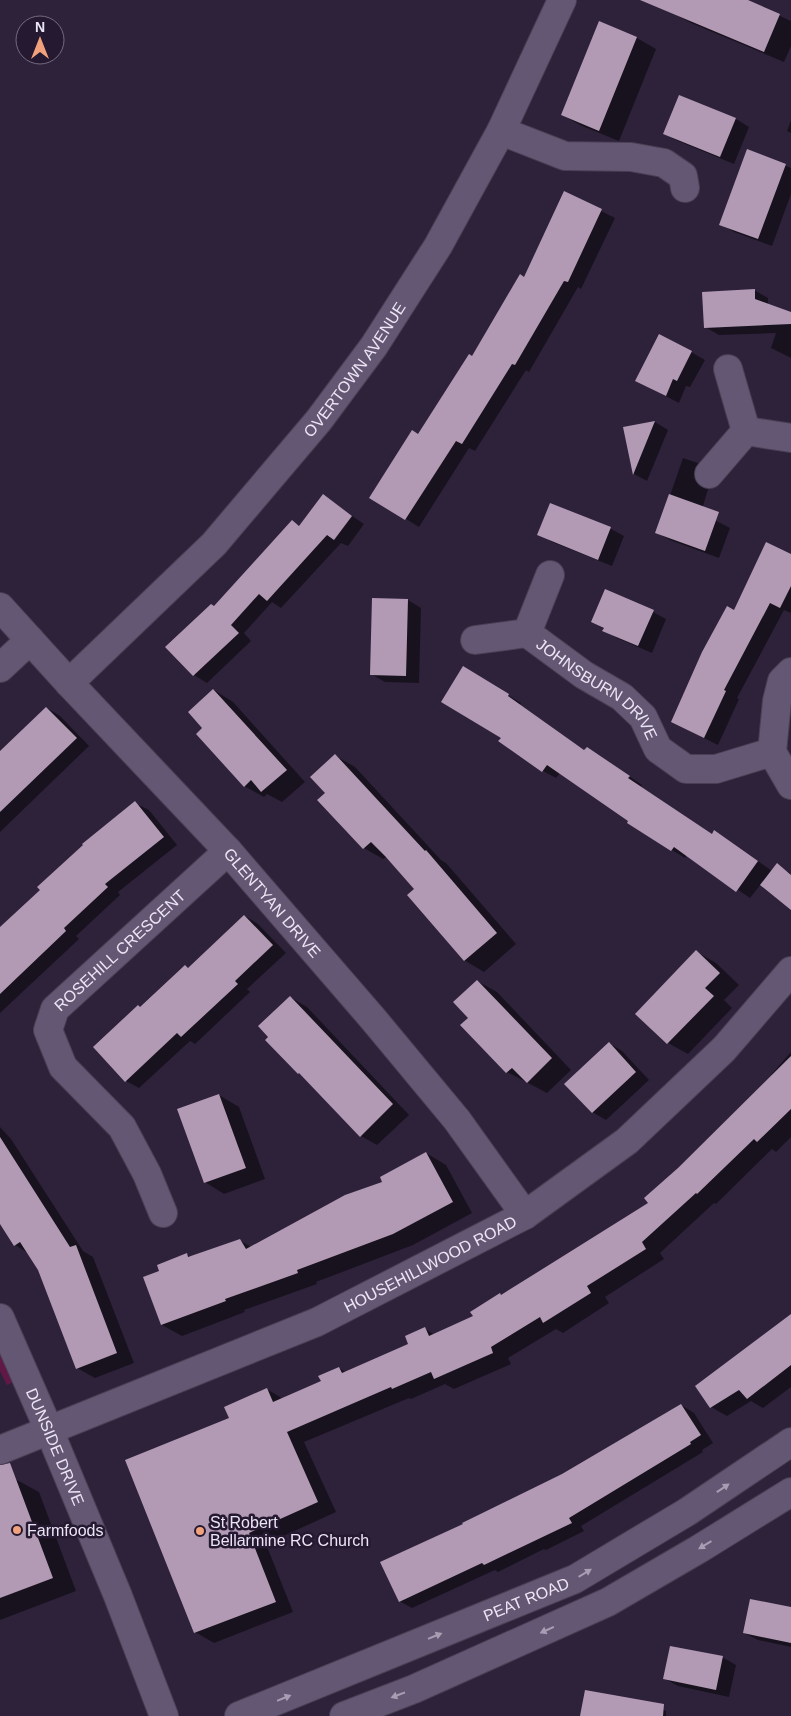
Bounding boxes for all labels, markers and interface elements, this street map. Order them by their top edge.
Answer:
north arrow [15,15,65,65]
text: N [35,19,45,35]
street label: OVERTOWN AVENUE [300,299,409,441]
street label: JOHNSBURN DRIVE [533,635,660,742]
street label: GLENTYAN DRIVE [220,845,324,961]
street label: ROSEHILL CRESCENT [51,886,189,1014]
street label: HOUSEHILLWOOD ROAD [341,1213,519,1316]
street label: DUNSIDE DRIVE [23,1386,87,1508]
one-way arrow [716,1483,730,1493]
place label: St Robert Bellarmine RC Church [210,1514,369,1549]
place label: Farmfoods [27,1522,103,1539]
marker: Farmfoods [11,1524,23,1536]
marker: St Robert Bellarmine RC Church [194,1525,206,1537]
one-way arrow [699,1541,712,1550]
one-way arrow [578,1569,591,1578]
street label: PEAT ROAD [481,1574,572,1624]
one-way arrow [540,1626,554,1634]
one-way arrow [428,1632,443,1640]
one-way arrow [390,1691,405,1699]
one-way arrow [277,1693,291,1701]

